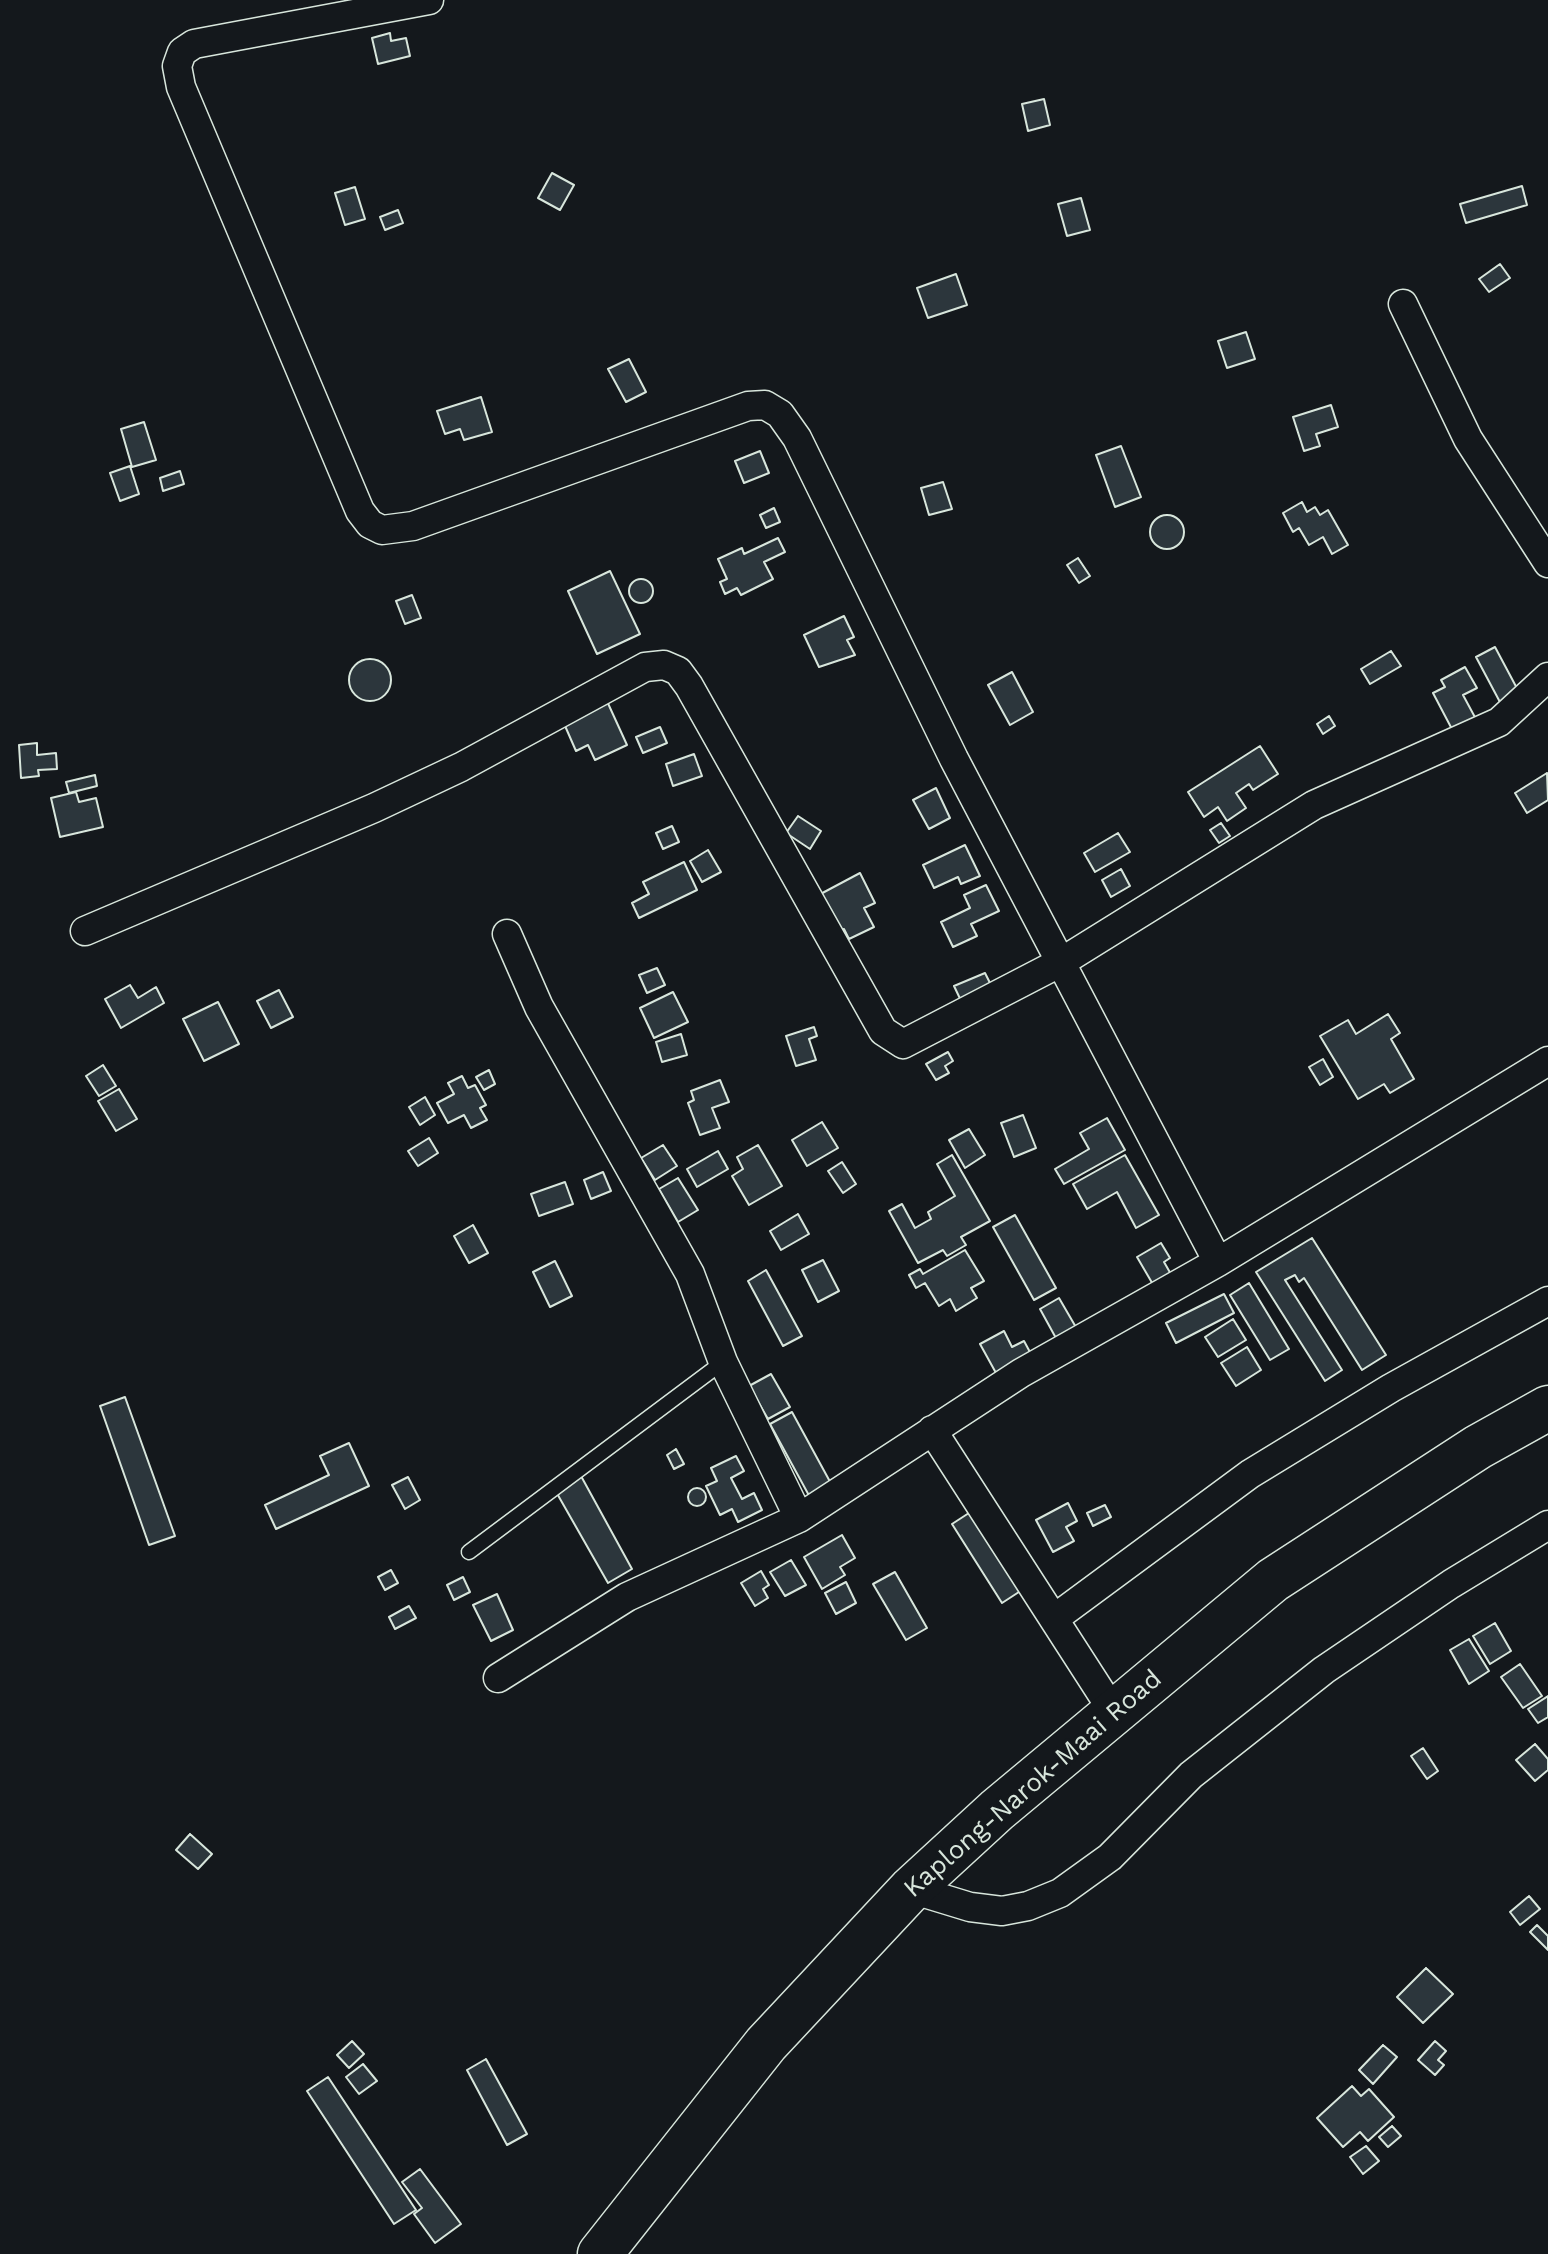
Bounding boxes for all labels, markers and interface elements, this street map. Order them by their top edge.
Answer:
street label: Kaplong-Narok-Maai Road [898,1664,1168,1904]

